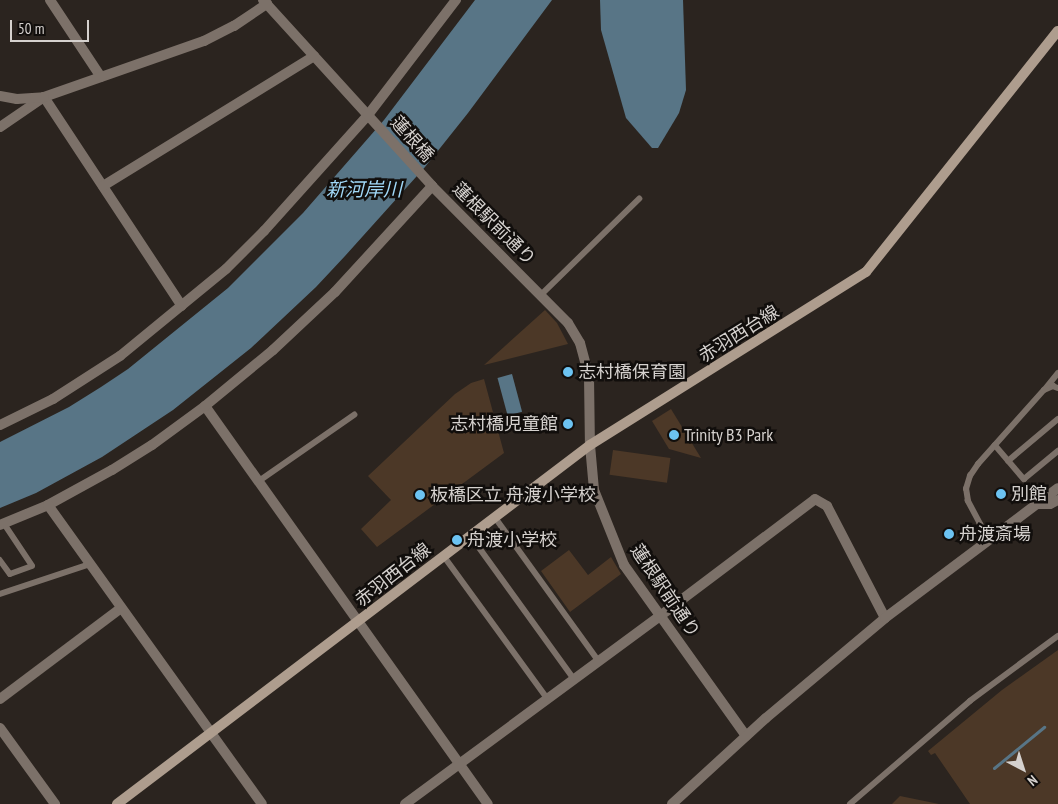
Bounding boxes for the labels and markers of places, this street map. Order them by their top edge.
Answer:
place label: 志村橋保育園 [578,361,686,383]
marker: 志村橋保育園 [562,366,574,378]
place label: 志村橋児童館 [450,413,558,435]
marker: 志村橋児童館 [562,418,574,430]
place label: Trinity B3 Park [684,424,774,446]
marker: Trinity B3 Park [668,429,680,441]
place label: 別館 [1011,483,1047,505]
place label: 板橋区立 舟渡小学校 [430,484,596,506]
marker: 別館 [995,488,1007,500]
marker: 板橋区立 舟渡小学校 [414,489,426,501]
place label: 舟渡斎場 [959,523,1031,545]
marker: 舟渡斎場 [943,528,955,540]
place label: 舟渡小学校 [467,529,557,551]
marker: 舟渡小学校 [451,534,463,546]

